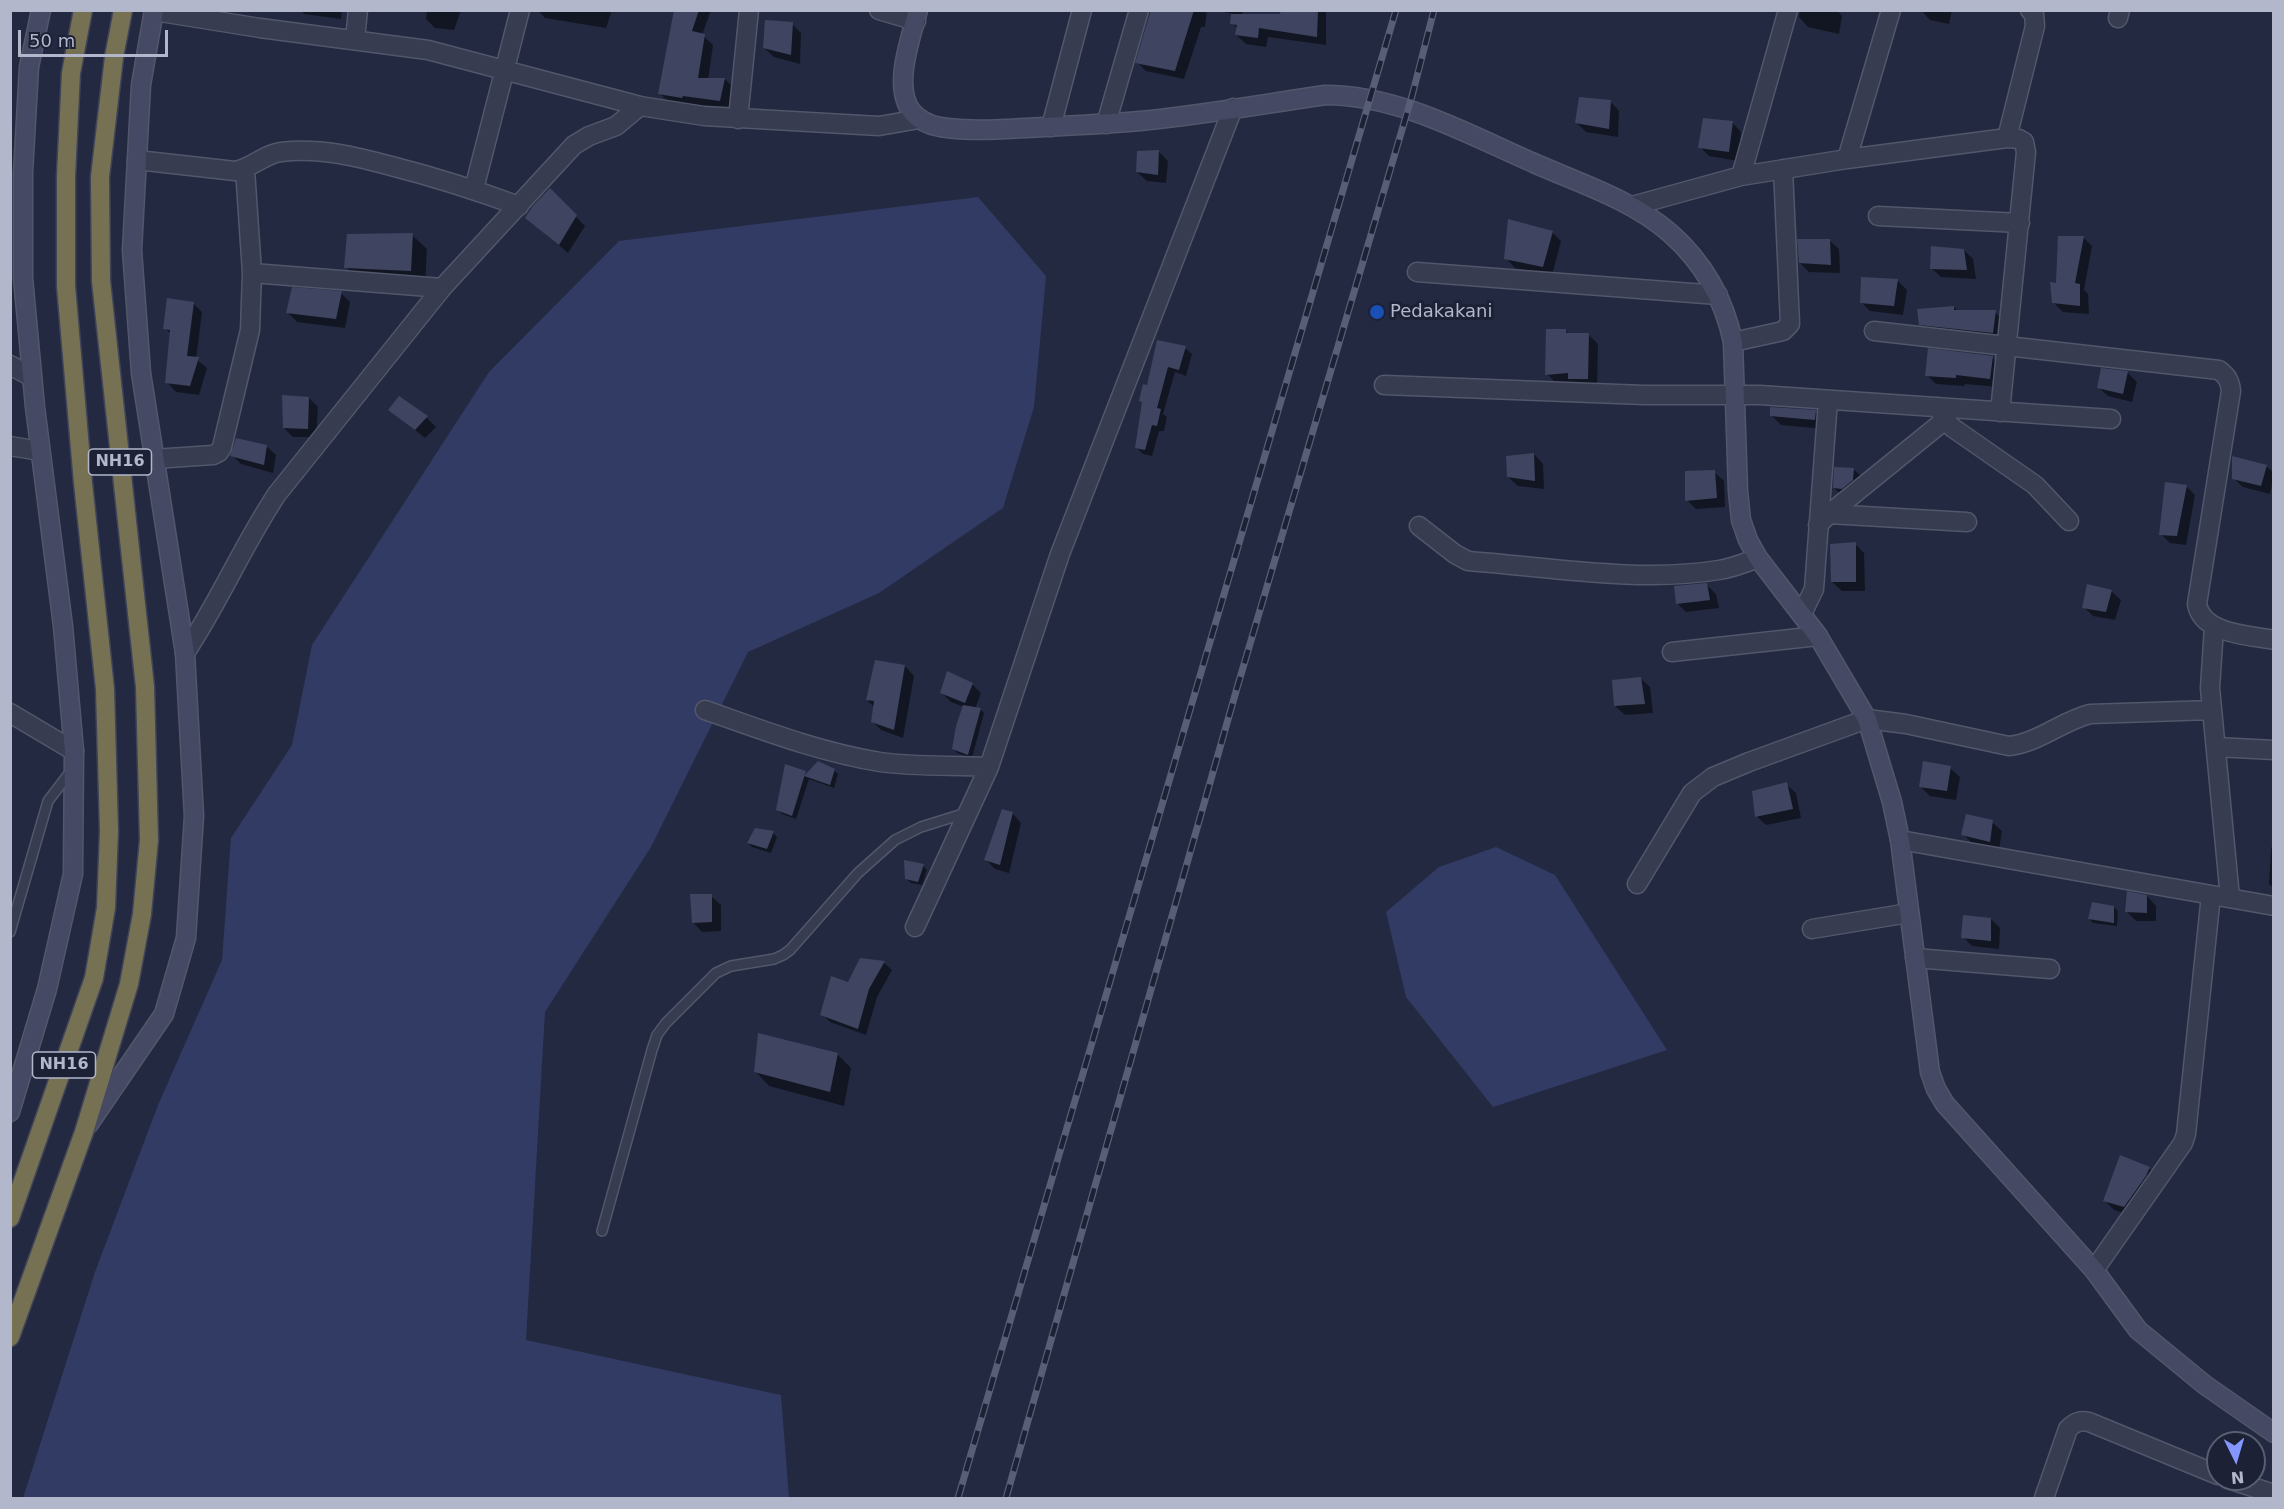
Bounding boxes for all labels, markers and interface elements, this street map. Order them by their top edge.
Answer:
scale bar [21,18,171,56]
text: 50 m [29,30,75,51]
place label: Pedakakani [1390,301,1492,323]
marker: Pedakakani [1368,303,1386,321]
road number: NH16 [88,449,152,475]
road number: NH16 [32,1052,96,1078]
north arrow [2206,1431,2266,1491]
text: N [2230,1467,2245,1487]

